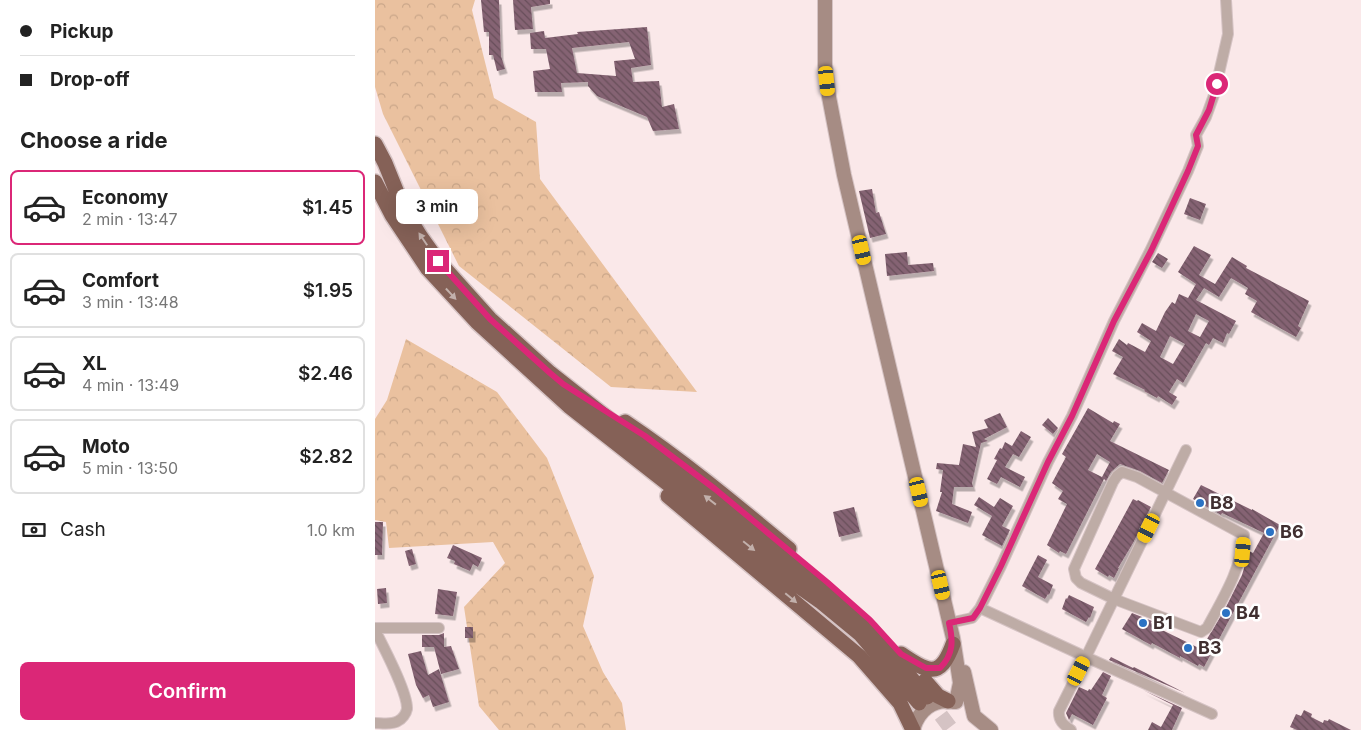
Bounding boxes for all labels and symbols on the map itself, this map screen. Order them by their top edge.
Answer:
car [817,65,836,97]
route start [1206,73,1228,95]
callout: 3 min [397,188,479,224]
one-way arrow [418,232,428,246]
car [851,234,872,266]
route end [427,250,449,272]
one-way arrow [445,288,457,300]
car [908,476,929,508]
place label: B8 [1210,492,1234,513]
one-way arrow [704,495,717,506]
marker: B8 [1194,497,1206,509]
car [1135,511,1162,545]
place label: B6 [1280,521,1304,542]
marker: B6 [1264,526,1276,538]
car [1234,536,1251,568]
one-way arrow [742,541,755,552]
car [930,569,951,601]
one-way arrow [784,592,797,603]
place label: B4 [1236,602,1260,623]
marker: B4 [1220,607,1232,619]
place label: B1 [1153,612,1173,633]
marker: B1 [1137,617,1149,629]
place label: B3 [1198,637,1222,658]
marker: B3 [1182,642,1194,654]
car [1065,654,1092,688]

